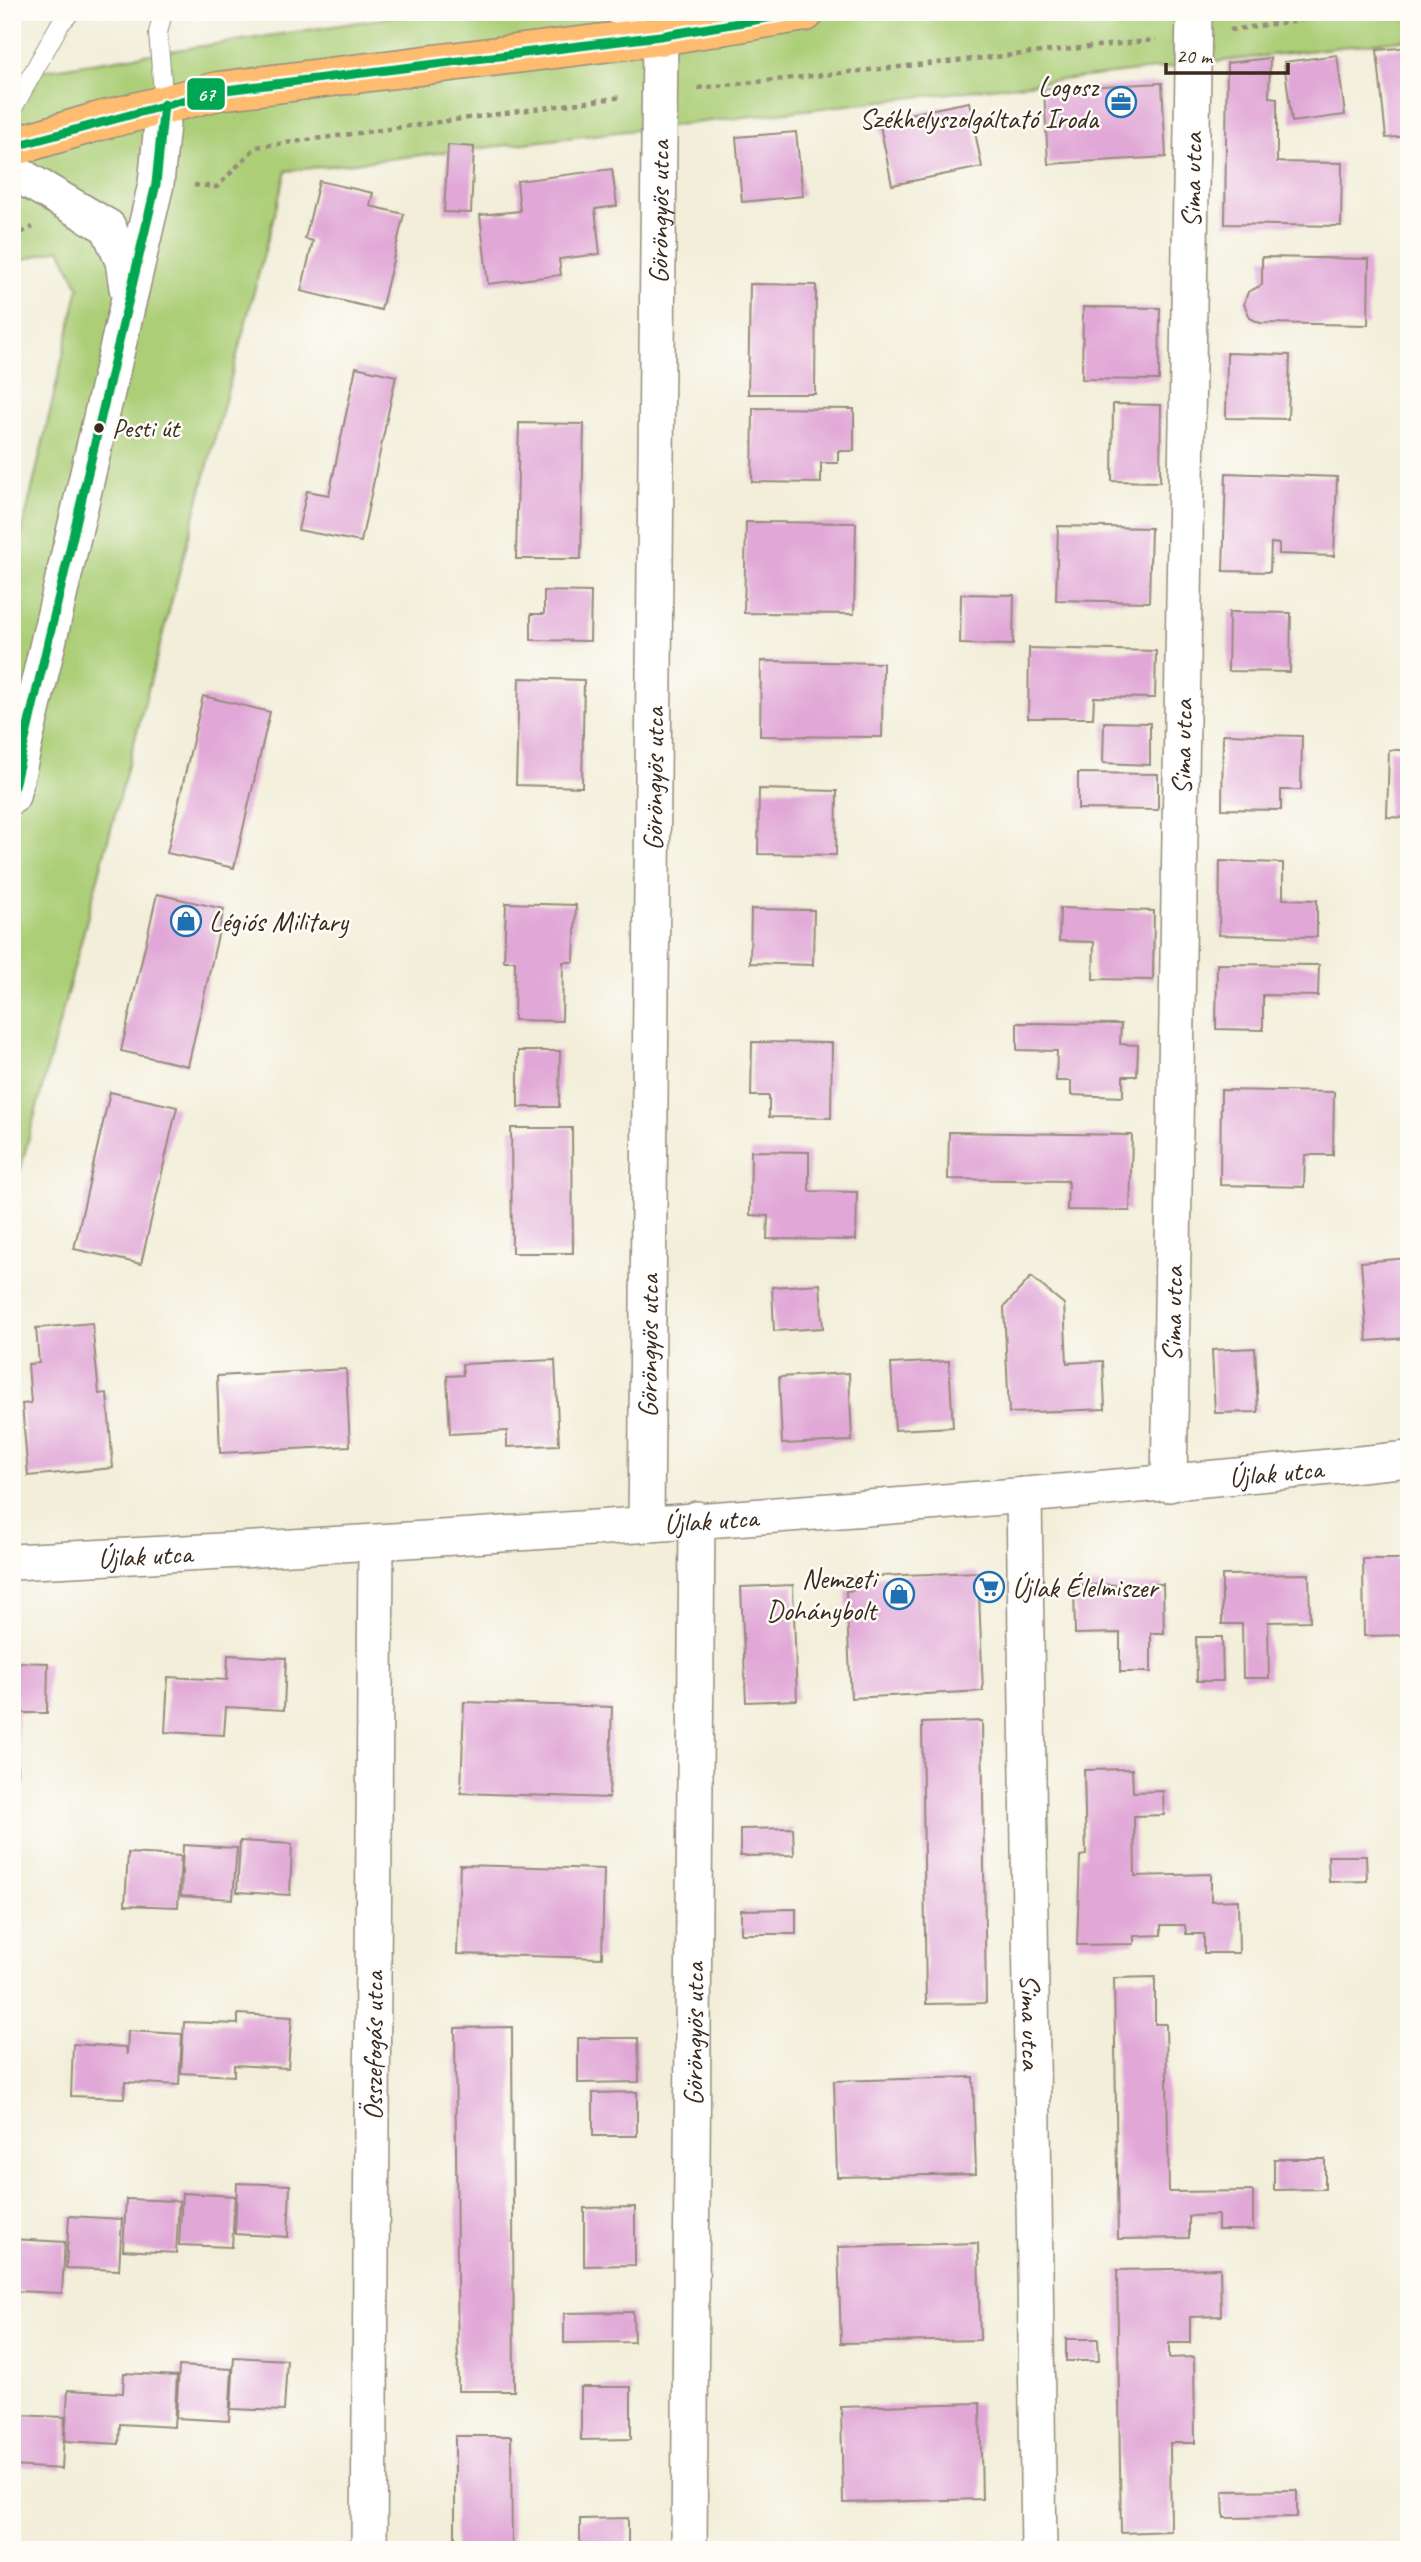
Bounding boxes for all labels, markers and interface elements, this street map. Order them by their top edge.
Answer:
scale bar [1166,32,1288,76]
text: 20 m [1176,43,1214,69]
place label: Logosz Székhelyszolgáltató Iroda [859,69,1100,136]
line badge: 67 [186,77,226,111]
text: 67 [197,83,217,107]
office icon: Logosz Székhelyszolgáltató Iroda [1104,85,1138,119]
street label: Sima utca [1173,130,1209,228]
street label: Göröngyös utca [640,139,677,284]
place label: Pesti út [112,412,181,445]
marker: Pesti út [92,421,106,435]
street label: Sima utca [1163,697,1200,795]
street label: Göröngyös utca [635,705,671,851]
shop icon: Légiós Military [169,904,203,938]
place label: Légiós Military [209,904,350,939]
street label: Sima utca [1154,1264,1190,1362]
street label: Göröngyös utca [629,1272,666,1418]
street label: Újlak utca [1227,1450,1327,1494]
street label: Újlak utca [663,1499,761,1541]
street label: Újlak utca [97,1535,195,1575]
place label: Nemzeti Dohánybolt [766,1561,880,1628]
supermarket icon: Újlak Élelmiszer [972,1570,1006,1604]
place label: Újlak Élelmiszer [1012,1570,1159,1605]
shop icon: Nemzeti Dohánybolt [882,1577,916,1611]
street label: Göröngyös utca [675,1961,711,2106]
street label: Összefogás utca [354,1970,391,2121]
street label: Sima utca [1013,1974,1050,2072]

